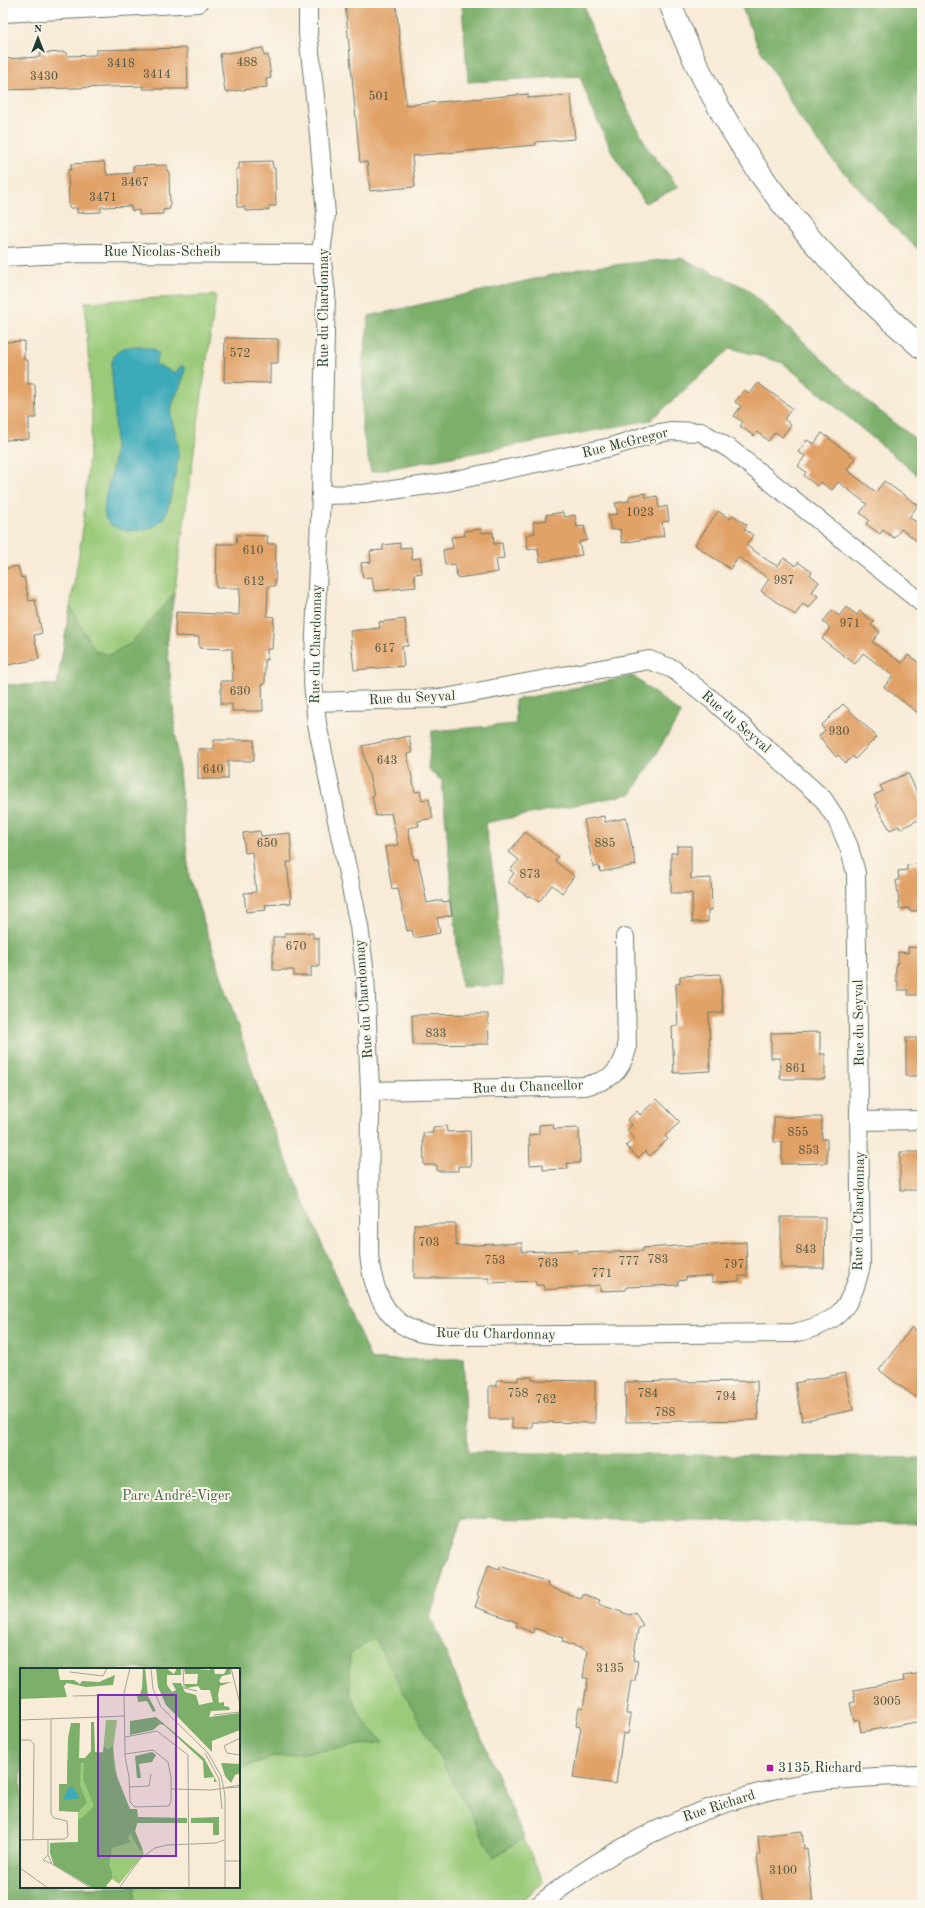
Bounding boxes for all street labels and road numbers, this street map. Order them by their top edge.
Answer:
street label: Rue Nicolas-Scheib [103,245,221,259]
street label: Rue du Chardonnay [317,248,331,368]
street label: Rue McGregor [581,425,670,460]
street label: Rue du Chardonnay [308,583,324,704]
street label: Rue du Seyval [699,688,773,756]
street label: Rue du Seyval [368,689,456,707]
street label: Rue du Chardonnay [353,938,375,1059]
street label: Rue du Seyval [851,979,867,1067]
street label: Rue du Chancellor [472,1078,584,1096]
street label: Rue du Chardonnay [851,1150,867,1271]
street label: Rue du Chardonnay [436,1326,557,1342]
street label: Rue Richard [681,1788,757,1824]

